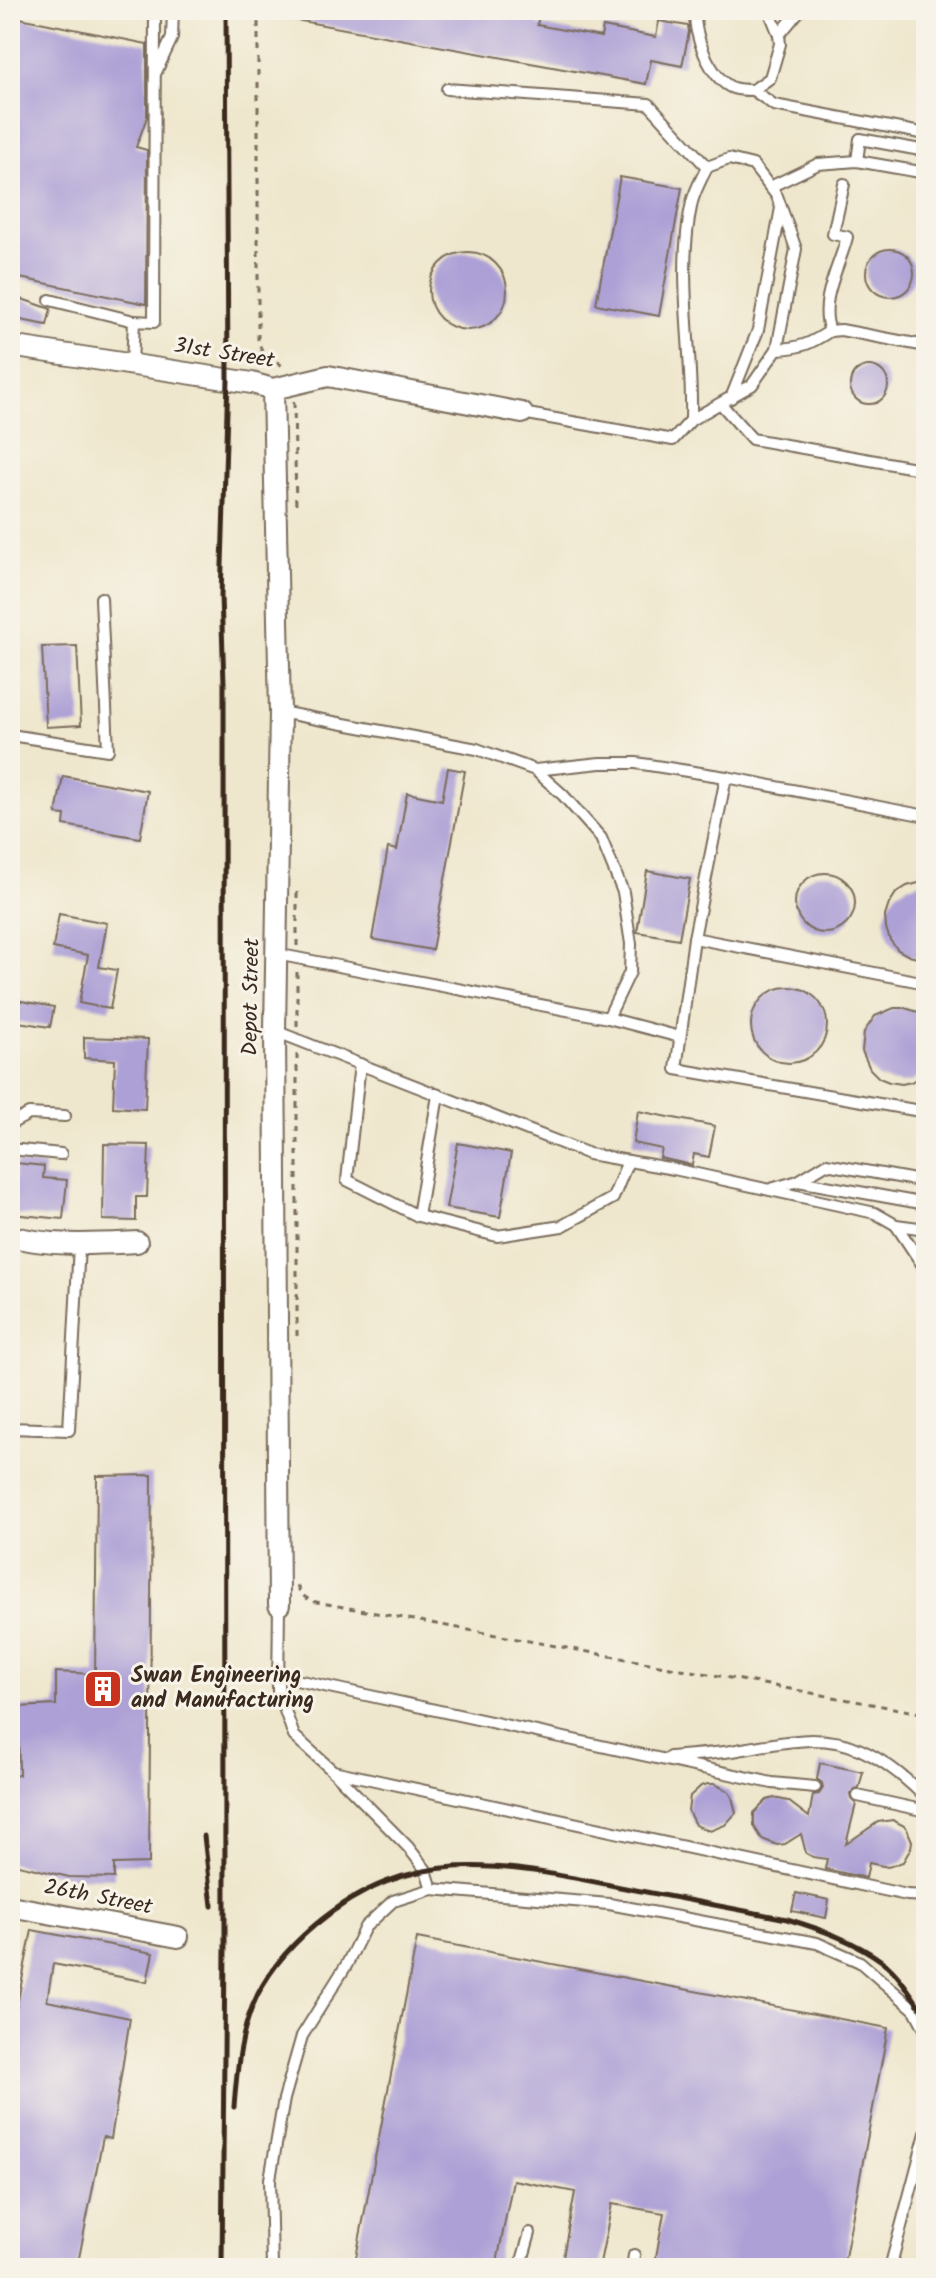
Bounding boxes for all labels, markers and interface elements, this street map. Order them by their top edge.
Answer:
street label: 31st Street [171,329,278,379]
street label: Depot Street [233,937,271,1056]
place label: Swan Engineering and Manufacturing [131,1659,314,1719]
building icon: Swan Engineering and Manufacturing [82,1668,124,1710]
street label: 26th Street [41,1870,156,1926]

